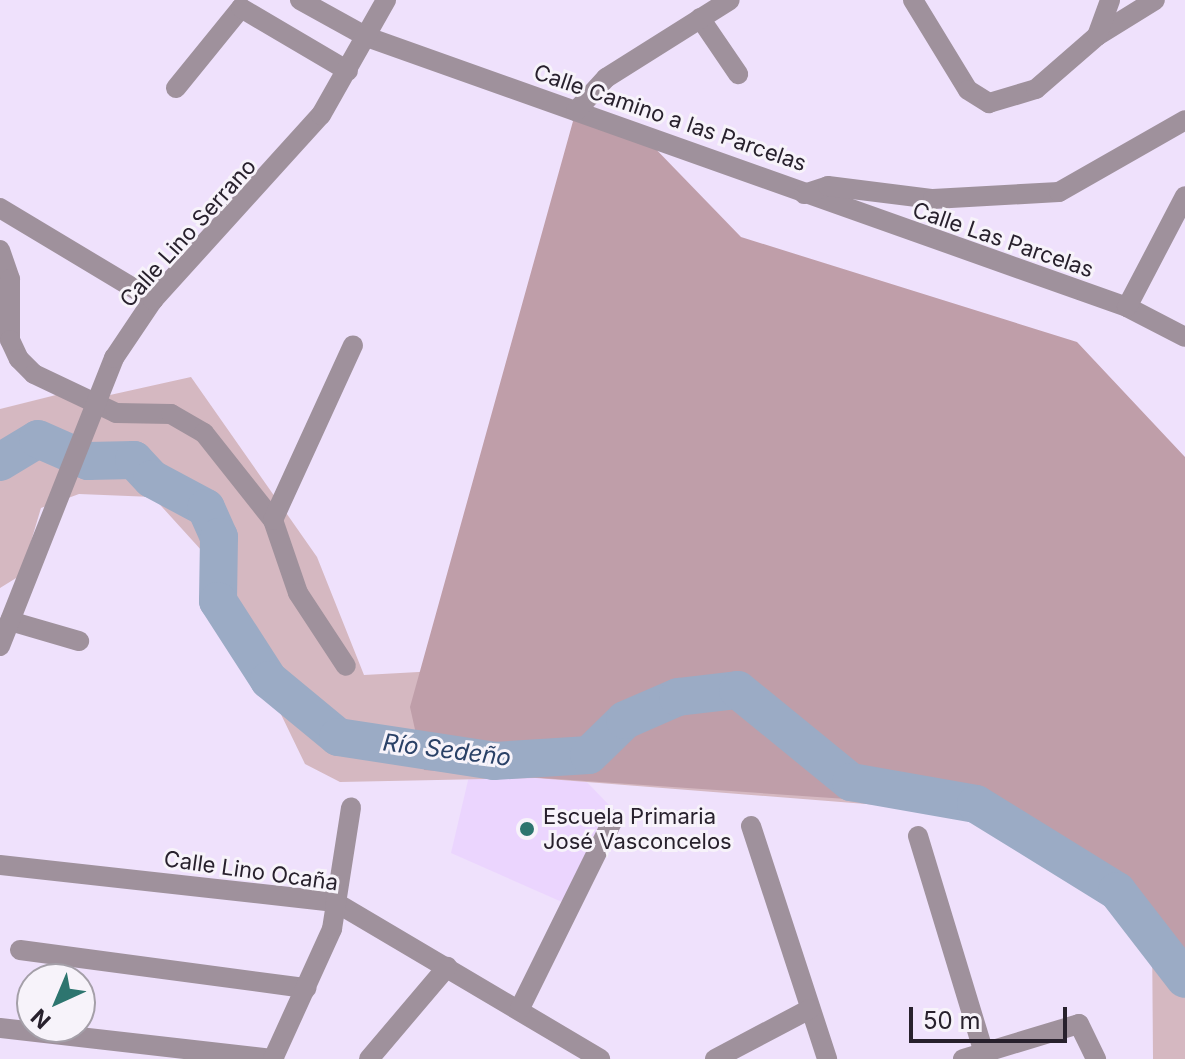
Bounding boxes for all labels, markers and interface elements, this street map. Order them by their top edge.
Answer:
street label: Calle Camino a las Parcelas [530,59,810,177]
street label: Calle Lino Serrano [114,153,262,313]
street label: Calle Las Parcelas [909,197,1097,283]
water label: Río Sedeño [381,728,513,772]
place label: Escuela Primaria José Vasconcelos [543,803,732,854]
marker: Escuela Primaria José Vasconcelos [518,820,536,838]
street label: Calle Lino Ocaña [162,846,340,896]
north arrow [16,963,96,1043]
scale bar [913,991,1071,1041]
text: N [26,1004,56,1034]
text: 50 m [923,1006,981,1035]

